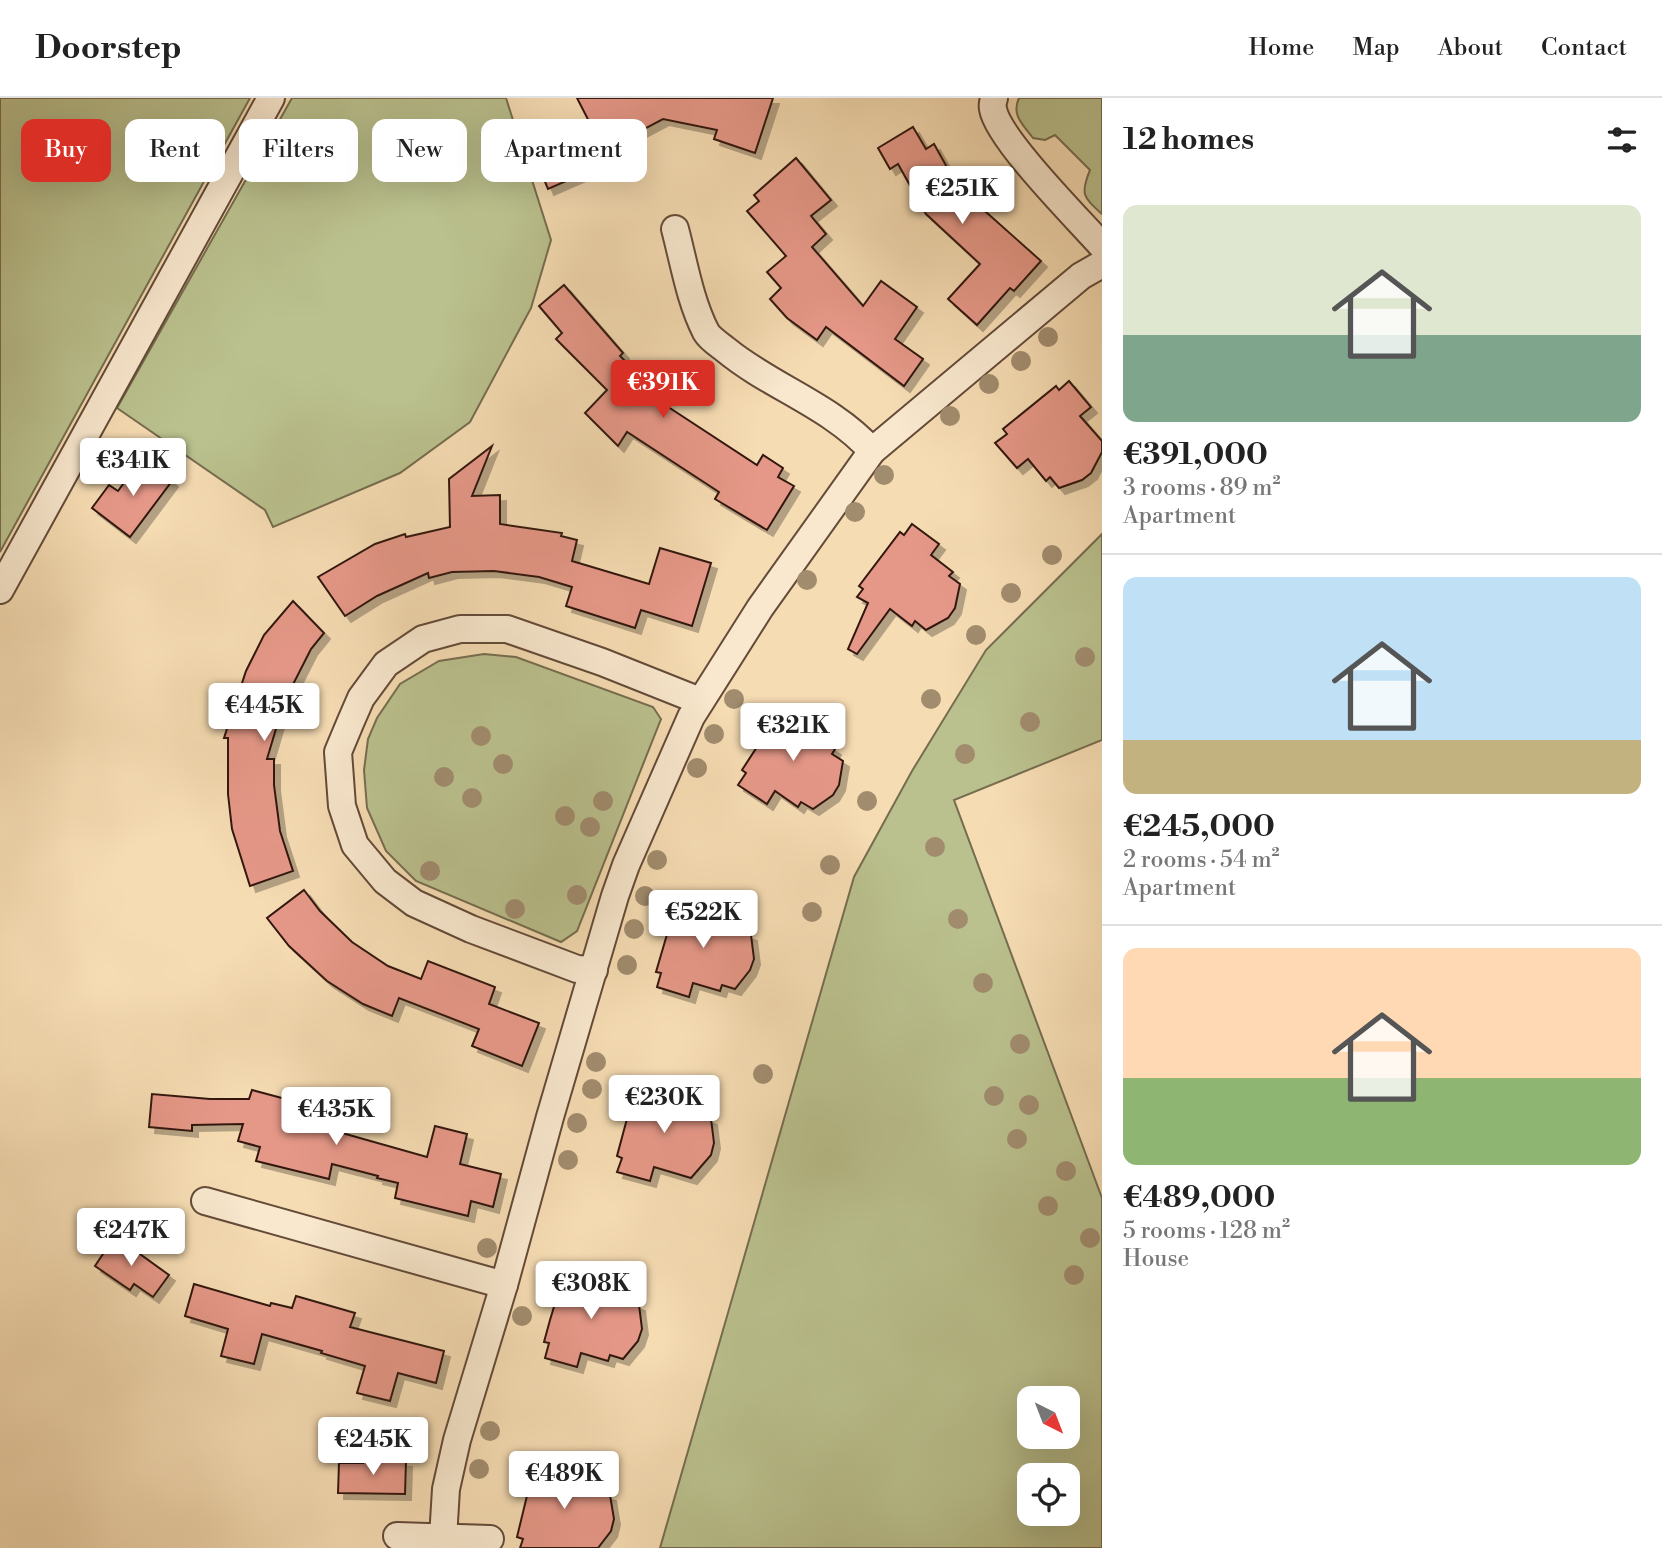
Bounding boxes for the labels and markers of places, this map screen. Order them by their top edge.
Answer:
pin: €251K [913,166,1011,226]
pin: €391K [614,360,712,420]
pin: €341K [84,438,182,498]
pin: €445K [215,684,313,743]
pin: €321K [744,704,842,763]
pin: €522K [654,890,752,950]
pin: €230K [615,1076,713,1135]
pin: €435K [287,1088,385,1147]
pin: €247K [82,1208,180,1268]
pin: €308K [542,1262,640,1321]
pin: €245K [324,1418,422,1477]
pin: €489K [515,1452,613,1511]

